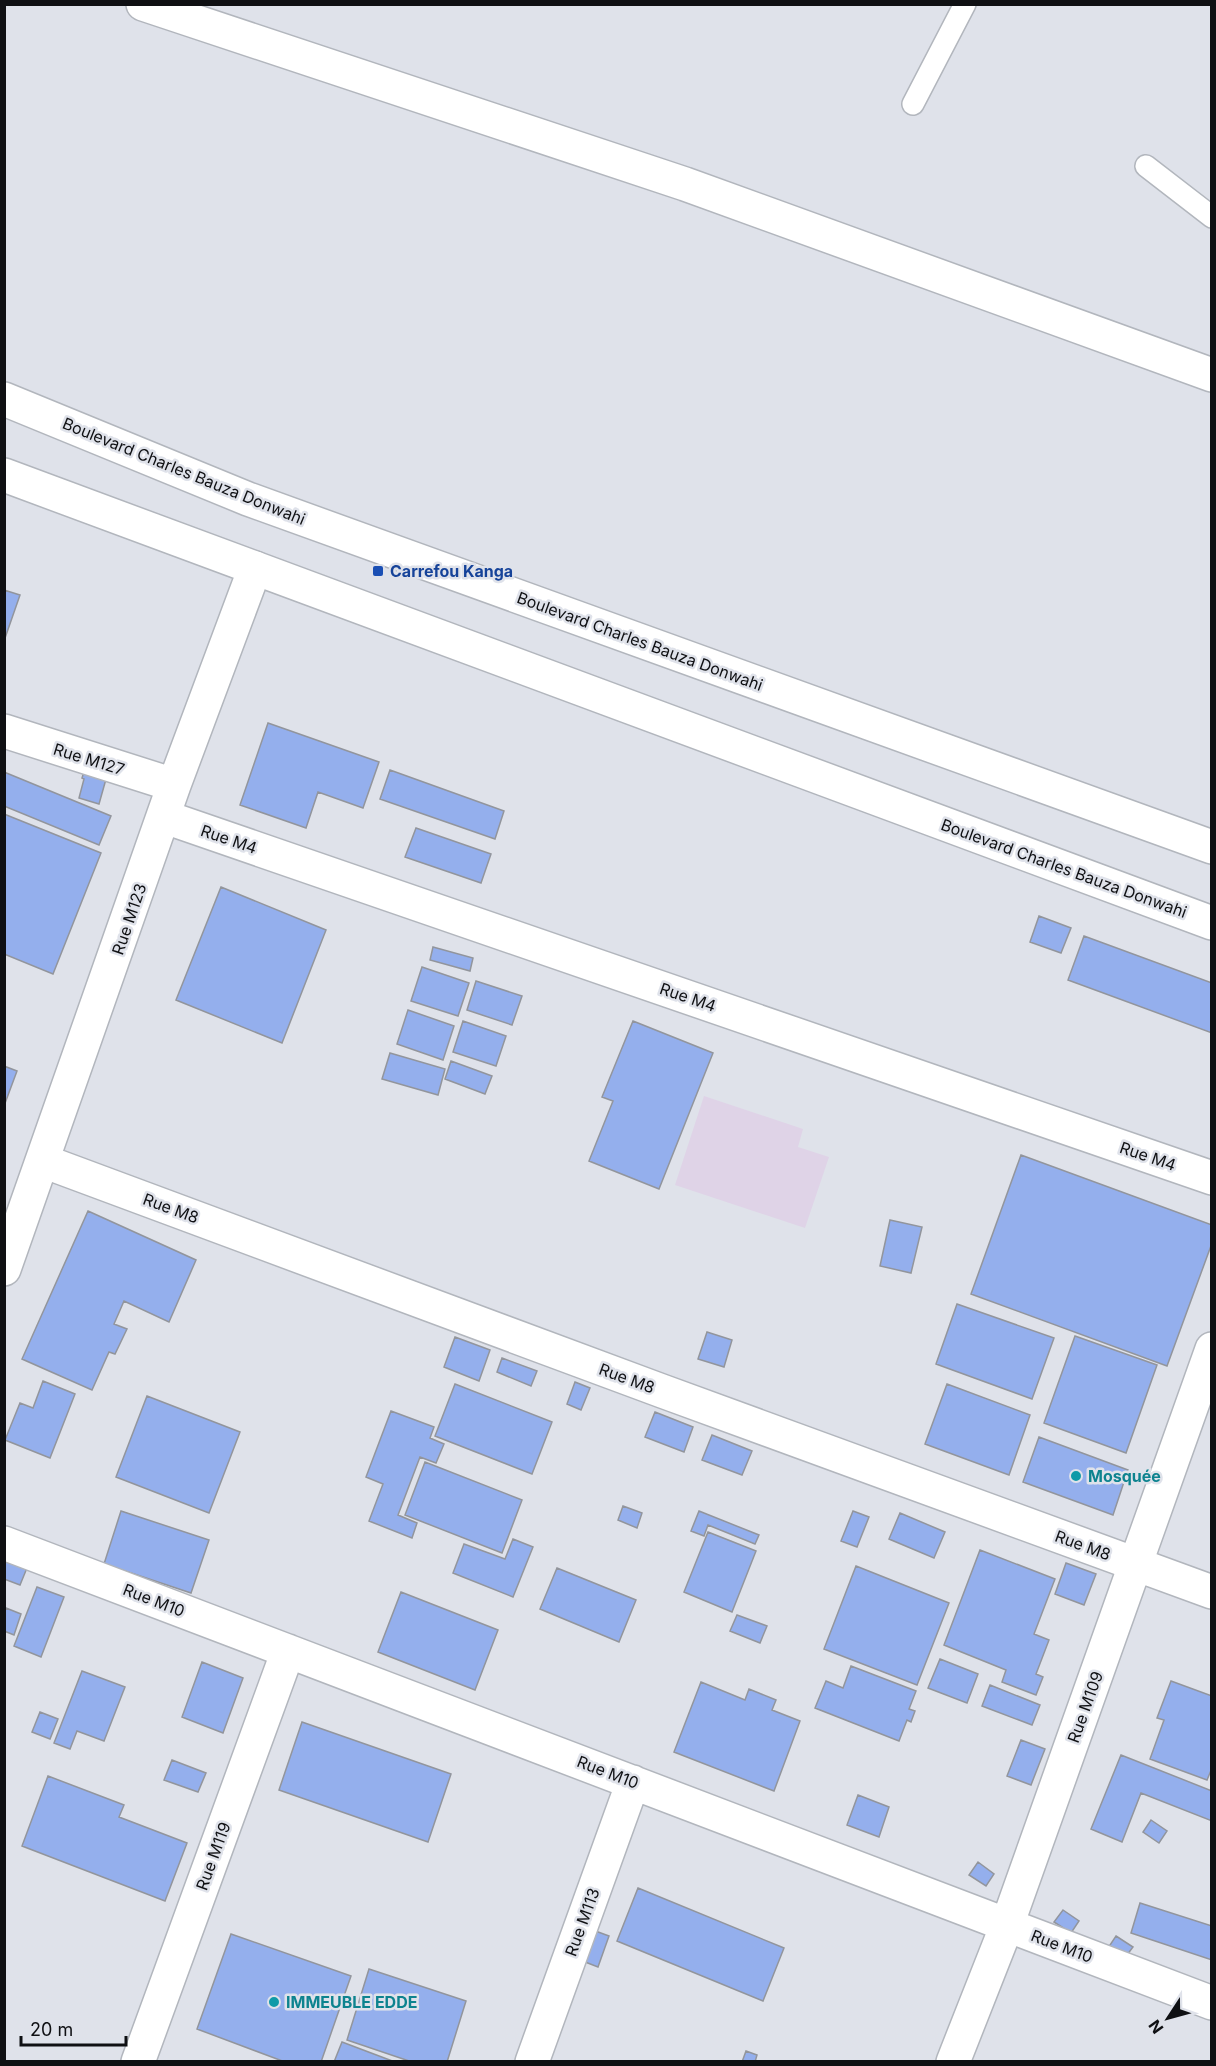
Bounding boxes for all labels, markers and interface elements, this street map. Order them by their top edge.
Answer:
street label: Boulevard Charles Bauza Donwahi [60,413,308,529]
place label: Carrefou Kanga [390,561,513,581]
marker: Carrefou Kanga [371,564,385,578]
street label: Boulevard Charles Bauza Donwahi [514,587,766,695]
street label: Rue M127 [51,739,127,779]
street label: Boulevard Charles Bauza Donwahi [938,814,1190,922]
street label: Rue M4 [198,820,260,858]
street label: Rue M123 [107,881,151,957]
street label: Rue M4 [657,978,719,1016]
street label: Rue M4 [1117,1137,1179,1175]
street label: Rue M8 [140,1189,202,1227]
street label: Rue M8 [596,1359,658,1397]
place label: Mosquée [1088,1466,1161,1486]
marker: Mosquée [1069,1469,1083,1483]
street label: Rue M8 [1052,1526,1114,1564]
street label: Rue M10 [120,1579,188,1621]
street label: Rue M109 [1063,1669,1107,1745]
street label: Rue M10 [574,1751,642,1793]
street label: Rue M119 [191,1819,235,1893]
street label: Rue M113 [560,1885,604,1959]
street label: Rue M10 [1028,1925,1096,1967]
north arrow [1138,1988,1198,2048]
place label: IMMEUBLE EDDE [286,1992,417,2012]
marker: IMMEUBLE EDDE [267,1995,281,2009]
scale bar [21,2009,126,2047]
text: N [1144,2016,1168,2038]
text: 20 m [30,2019,73,2040]

